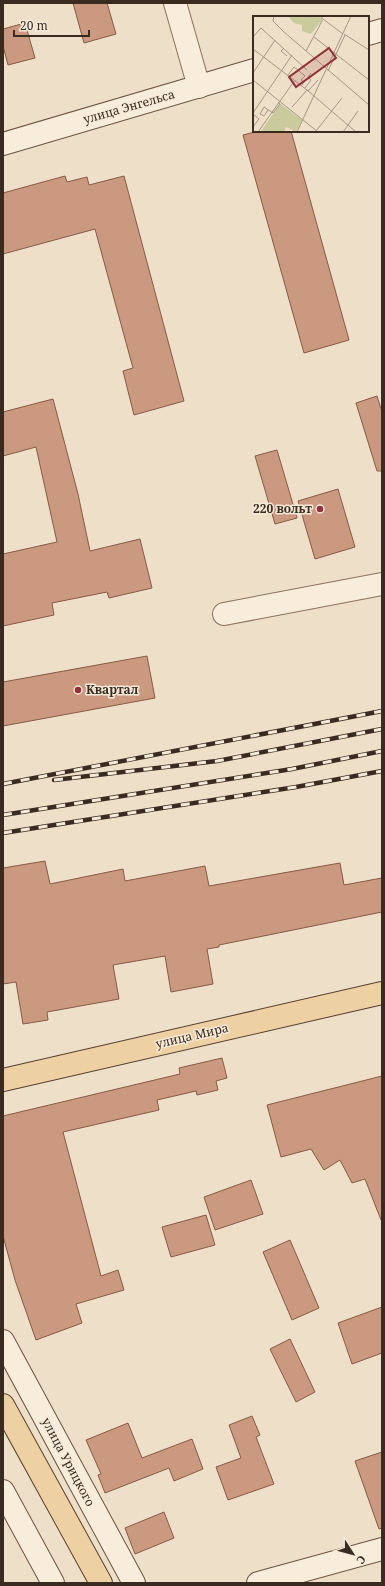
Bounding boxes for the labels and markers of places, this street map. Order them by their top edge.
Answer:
place label: 220 вольт [253,500,312,517]
marker: 220 вольт [315,504,325,514]
place label: Квартал [86,681,139,698]
marker: Квартал [73,685,83,695]

